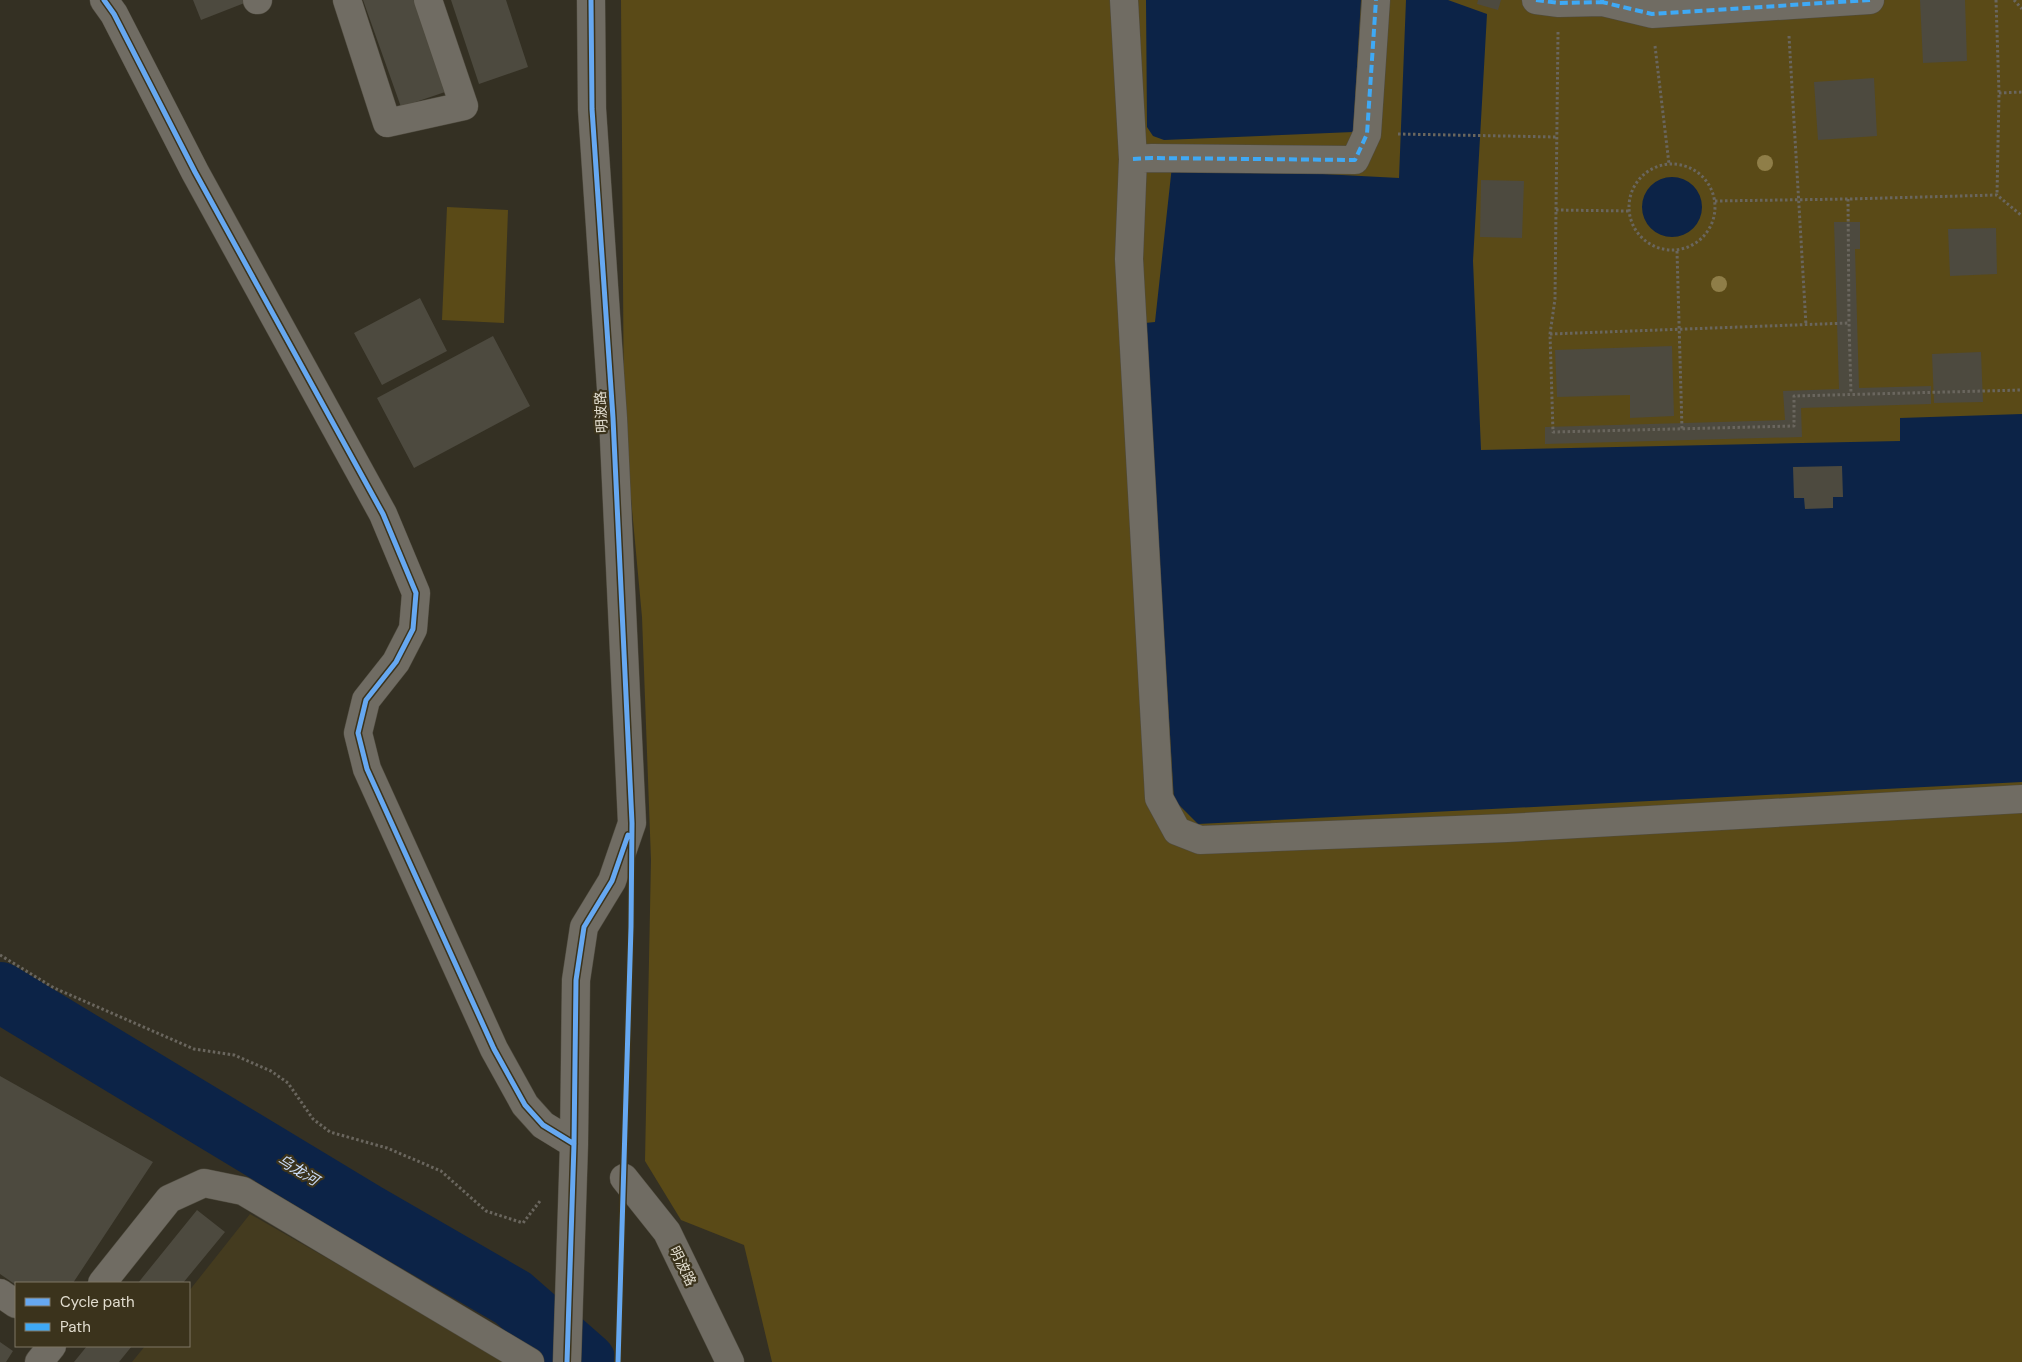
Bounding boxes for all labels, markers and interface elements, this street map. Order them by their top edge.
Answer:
street label: 明波路 [591,391,611,433]
water label: 乌龙河 [274,1150,325,1192]
street label: 明波路 [666,1243,700,1289]
legend [15,1282,190,1347]
text: Cycle path [60,1292,135,1312]
text: Path [60,1317,91,1337]

